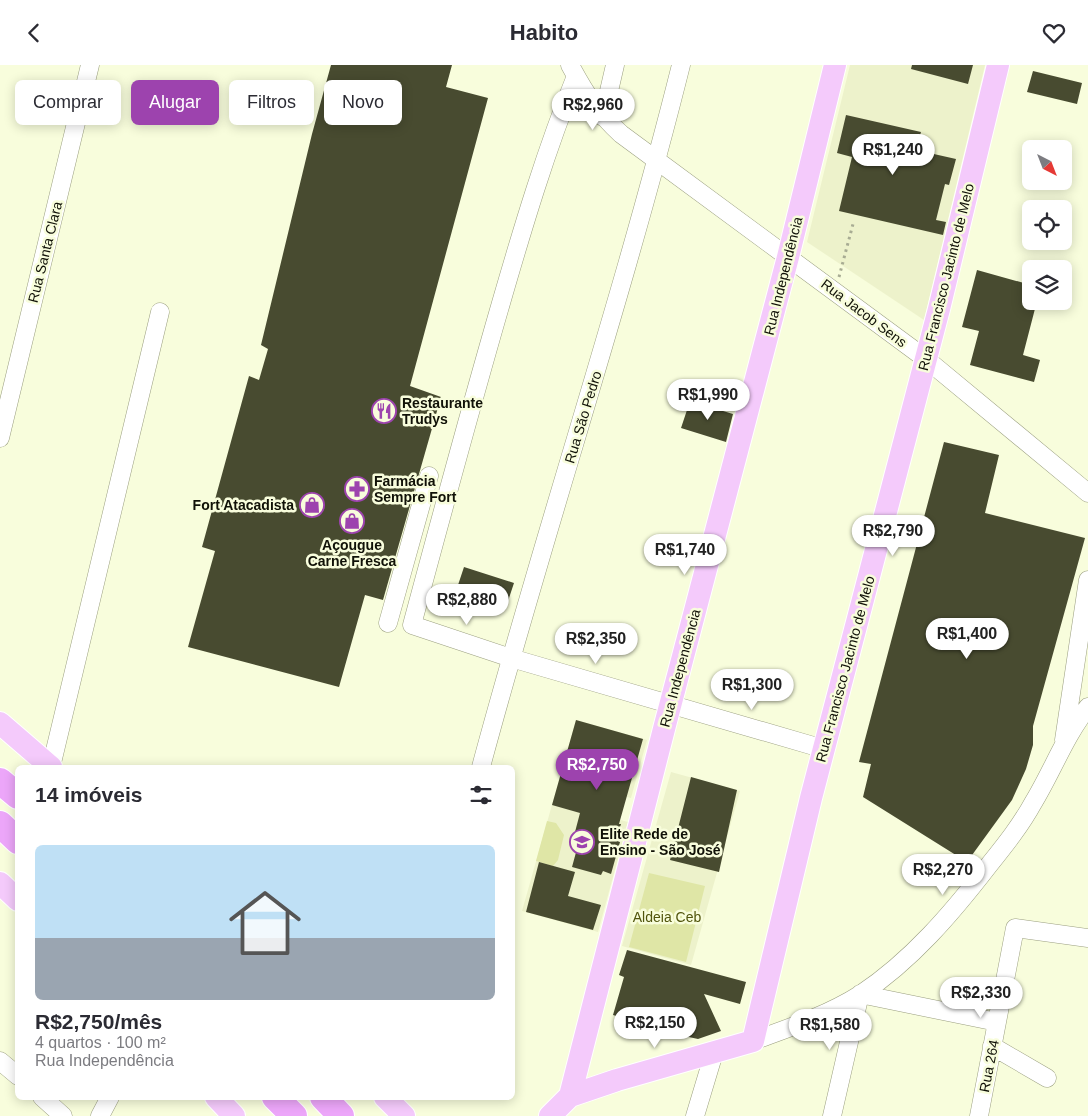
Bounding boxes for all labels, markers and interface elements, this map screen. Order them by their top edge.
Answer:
icon: back [20,19,48,47]
icon: heart [1040,19,1068,47]
text: Habito [510,20,578,45]
chip: Comprar [15,80,121,125]
chip: Alugar [131,80,219,125]
chip: Filtros [229,80,314,125]
chip: Novo [324,80,402,125]
pin: R$2,960 [547,88,639,131]
text: R$2,960 [563,96,623,113]
pin: R$1,240 [847,133,939,176]
north arrow [1022,140,1072,190]
map controls [1022,140,1072,310]
text: R$1,240 [863,141,923,158]
street label: Rua Francisco Jacinto de Melo [915,182,977,372]
street label: Rua Santa Clara [25,200,65,304]
button: locate [1022,200,1072,250]
street label: Rua Independência [761,215,806,337]
button: layers [1022,260,1072,310]
street label: Rua Jacob Sens [818,276,910,350]
street label: Rua São Pedro [561,369,605,465]
pin: R$1,990 [662,379,754,421]
text: R$1,990 [678,386,738,403]
place label: Restaurante Trudys [402,395,483,427]
restaurant icon: Restaurante Trudys [371,398,397,424]
place label: Farmácia Sempre Fort [374,473,457,505]
pharmacy icon: Farmácia Sempre Fort [344,476,370,502]
shop icon: Fort Atacadista [299,492,325,518]
place label: Fort Atacadista [193,497,294,513]
shop icon: Açougue Carne Fresca [339,508,365,534]
pin: R$2,790 [847,515,939,557]
text: R$2,790 [863,522,923,539]
pin: R$1,740 [639,533,731,576]
place label: Açougue Carne Fresca [308,537,397,569]
text: R$1,740 [655,541,715,558]
street label: Rua Francisco Jacinto de Melo [812,574,878,764]
pin: R$2,880 [421,583,513,626]
text: R$2,880 [437,591,497,608]
street label: Rua Independência [657,607,703,729]
pin: R$1,400 [921,617,1013,660]
pin: R$2,350 [550,623,642,665]
text: R$1,400 [937,625,997,642]
text: R$2,350 [566,630,626,647]
pin: R$1,300 [706,669,798,711]
text: R$1,300 [722,676,782,693]
pin: R$2,750 [551,749,643,791]
text: R$2,750 [567,756,627,773]
icon: filters [467,781,495,809]
text: 14 imóveis [35,783,142,806]
place label: Elite Rede de Ensino - São José [600,826,721,858]
school or university icon: Elite Rede de Ensino - São José [569,829,595,855]
pin: R$2,270 [897,853,989,896]
text: R$2,270 [913,861,973,878]
icon: home [220,878,310,968]
park label: Aldeia Ceb [633,909,701,925]
pin: R$2,330 [935,977,1027,1019]
text: R$2,330 [951,984,1011,1001]
pin: R$2,150 [609,1007,701,1049]
pin: R$1,580 [784,1009,876,1051]
text: R$2,750/mês [35,1010,162,1033]
text: R$2,150 [625,1014,685,1031]
text: R$1,580 [800,1016,860,1033]
text: 4 quartos · 100 m² [35,1034,166,1051]
street label: Rua 264 [976,1038,1002,1094]
text: Rua Independência [35,1052,174,1069]

